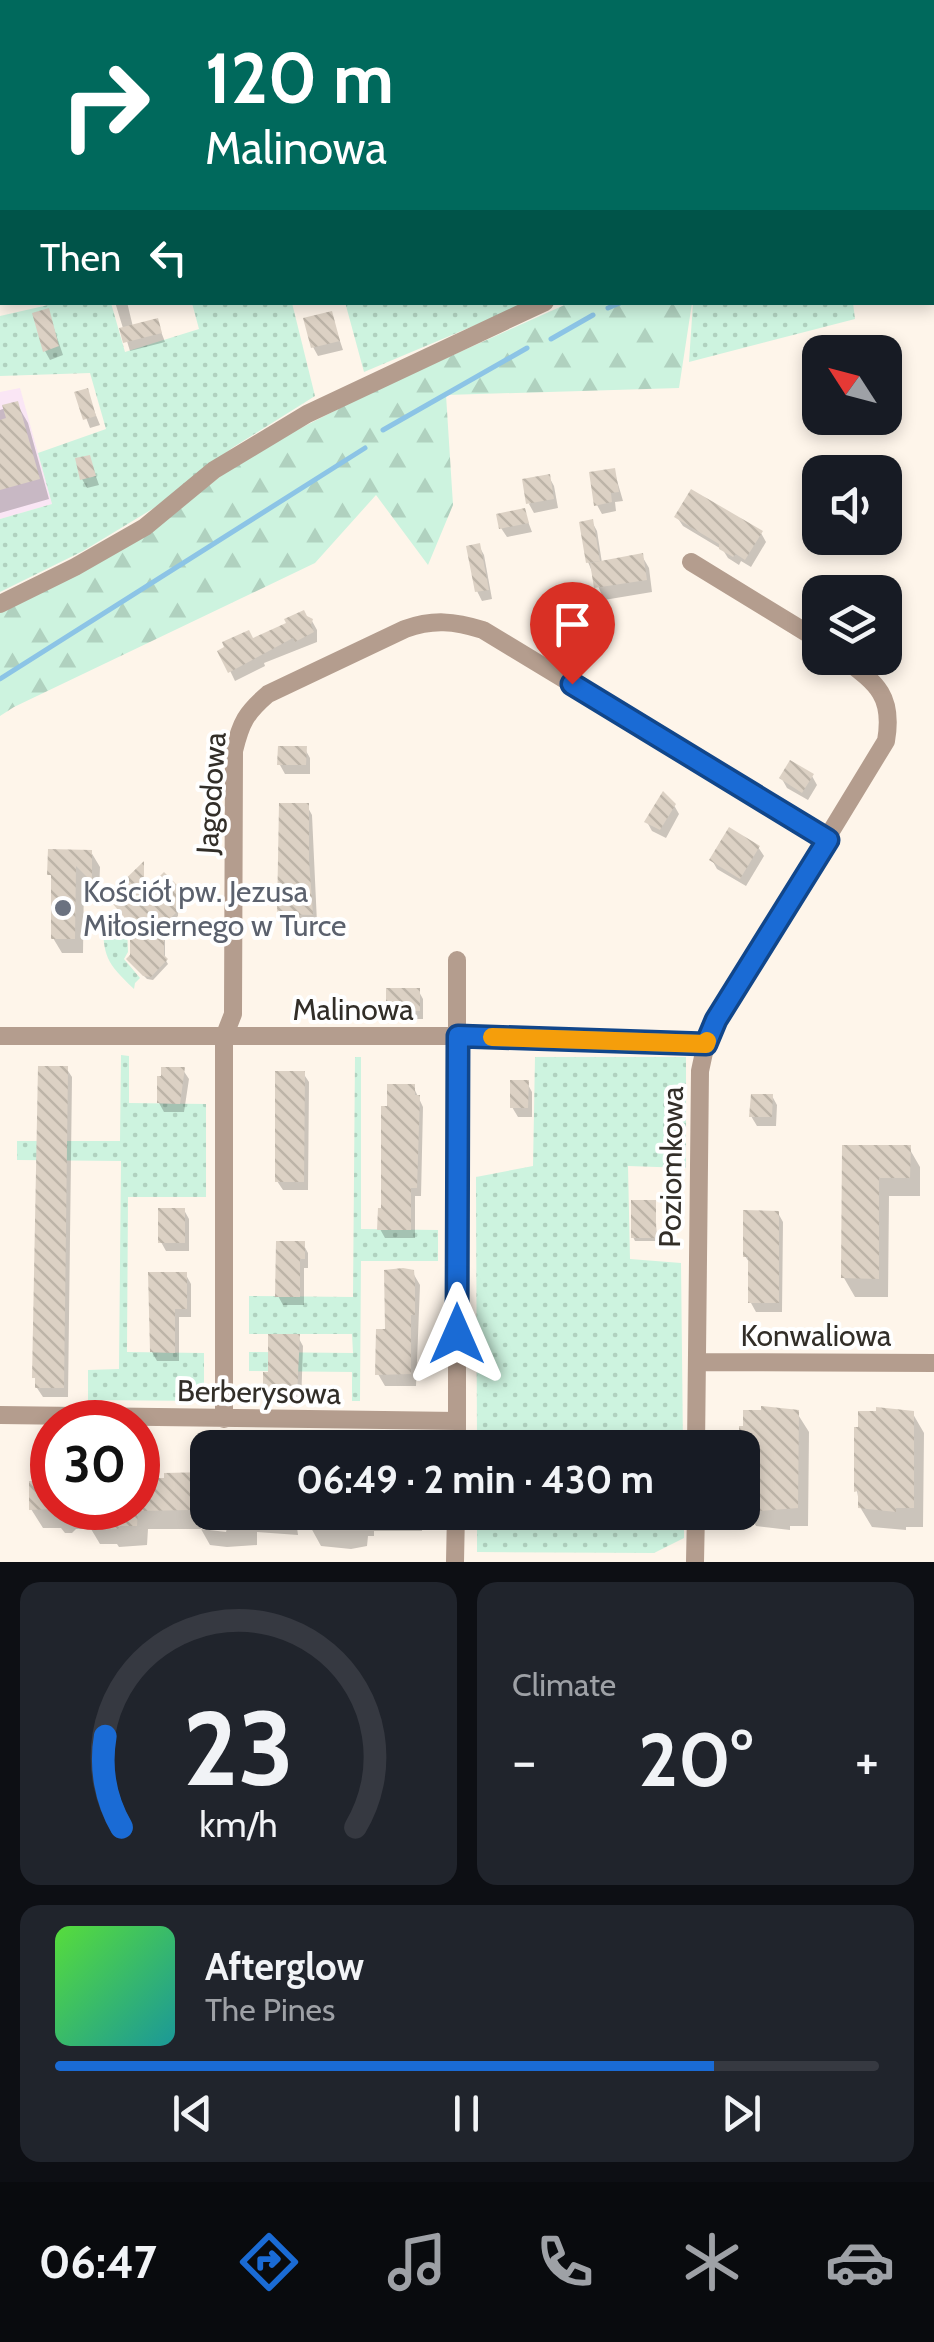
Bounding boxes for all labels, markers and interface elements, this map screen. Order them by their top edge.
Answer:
text: 120 m [205,35,394,121]
icon: right [40,40,170,170]
text: Malinowa [205,121,387,175]
icon: left [141,230,196,285]
text: Then [40,234,121,281]
north arrow [802,335,902,435]
map controls [802,335,902,675]
button: sound [802,455,902,555]
button: layers [802,575,902,675]
pin [530,582,615,685]
icon: arrive [545,597,600,652]
street label: Jagodowa [188,730,234,856]
place label: Kościół pw. Jezusa Miłosiernego w Turce [83,873,346,944]
marker: Kościół pw. Jezusa Miłosiernego w Turce [52,897,74,919]
street label: Malinowa [292,991,414,1028]
street label: Poziomkowa [651,1085,691,1248]
position arrow [405,1282,509,1386]
street label: Konwaliowa [741,1317,892,1354]
street label: Berberysowa [177,1372,342,1412]
speed limit sign: 30 [30,1400,160,1530]
text: 06:49 · 2 min · 430 m [296,1456,654,1503]
text: Climate [512,1665,616,1704]
text: 23 [183,1685,294,1811]
text: 20° [638,1714,753,1805]
text: − [512,1727,536,1794]
text: + [855,1727,879,1794]
text: km/h [199,1803,278,1846]
text: Afterglow [205,1943,364,1990]
text: The Pines [205,1990,335,2029]
icon: previous [165,2086,220,2141]
icon: pause [439,2086,494,2141]
icon: next [714,2086,769,2141]
icon: directions [234,2227,304,2297]
icon: music [382,2227,452,2297]
icon: phone [530,2227,600,2297]
icon: climate [677,2227,747,2297]
icon: car [825,2227,895,2297]
text: 06:47 [39,2235,157,2289]

